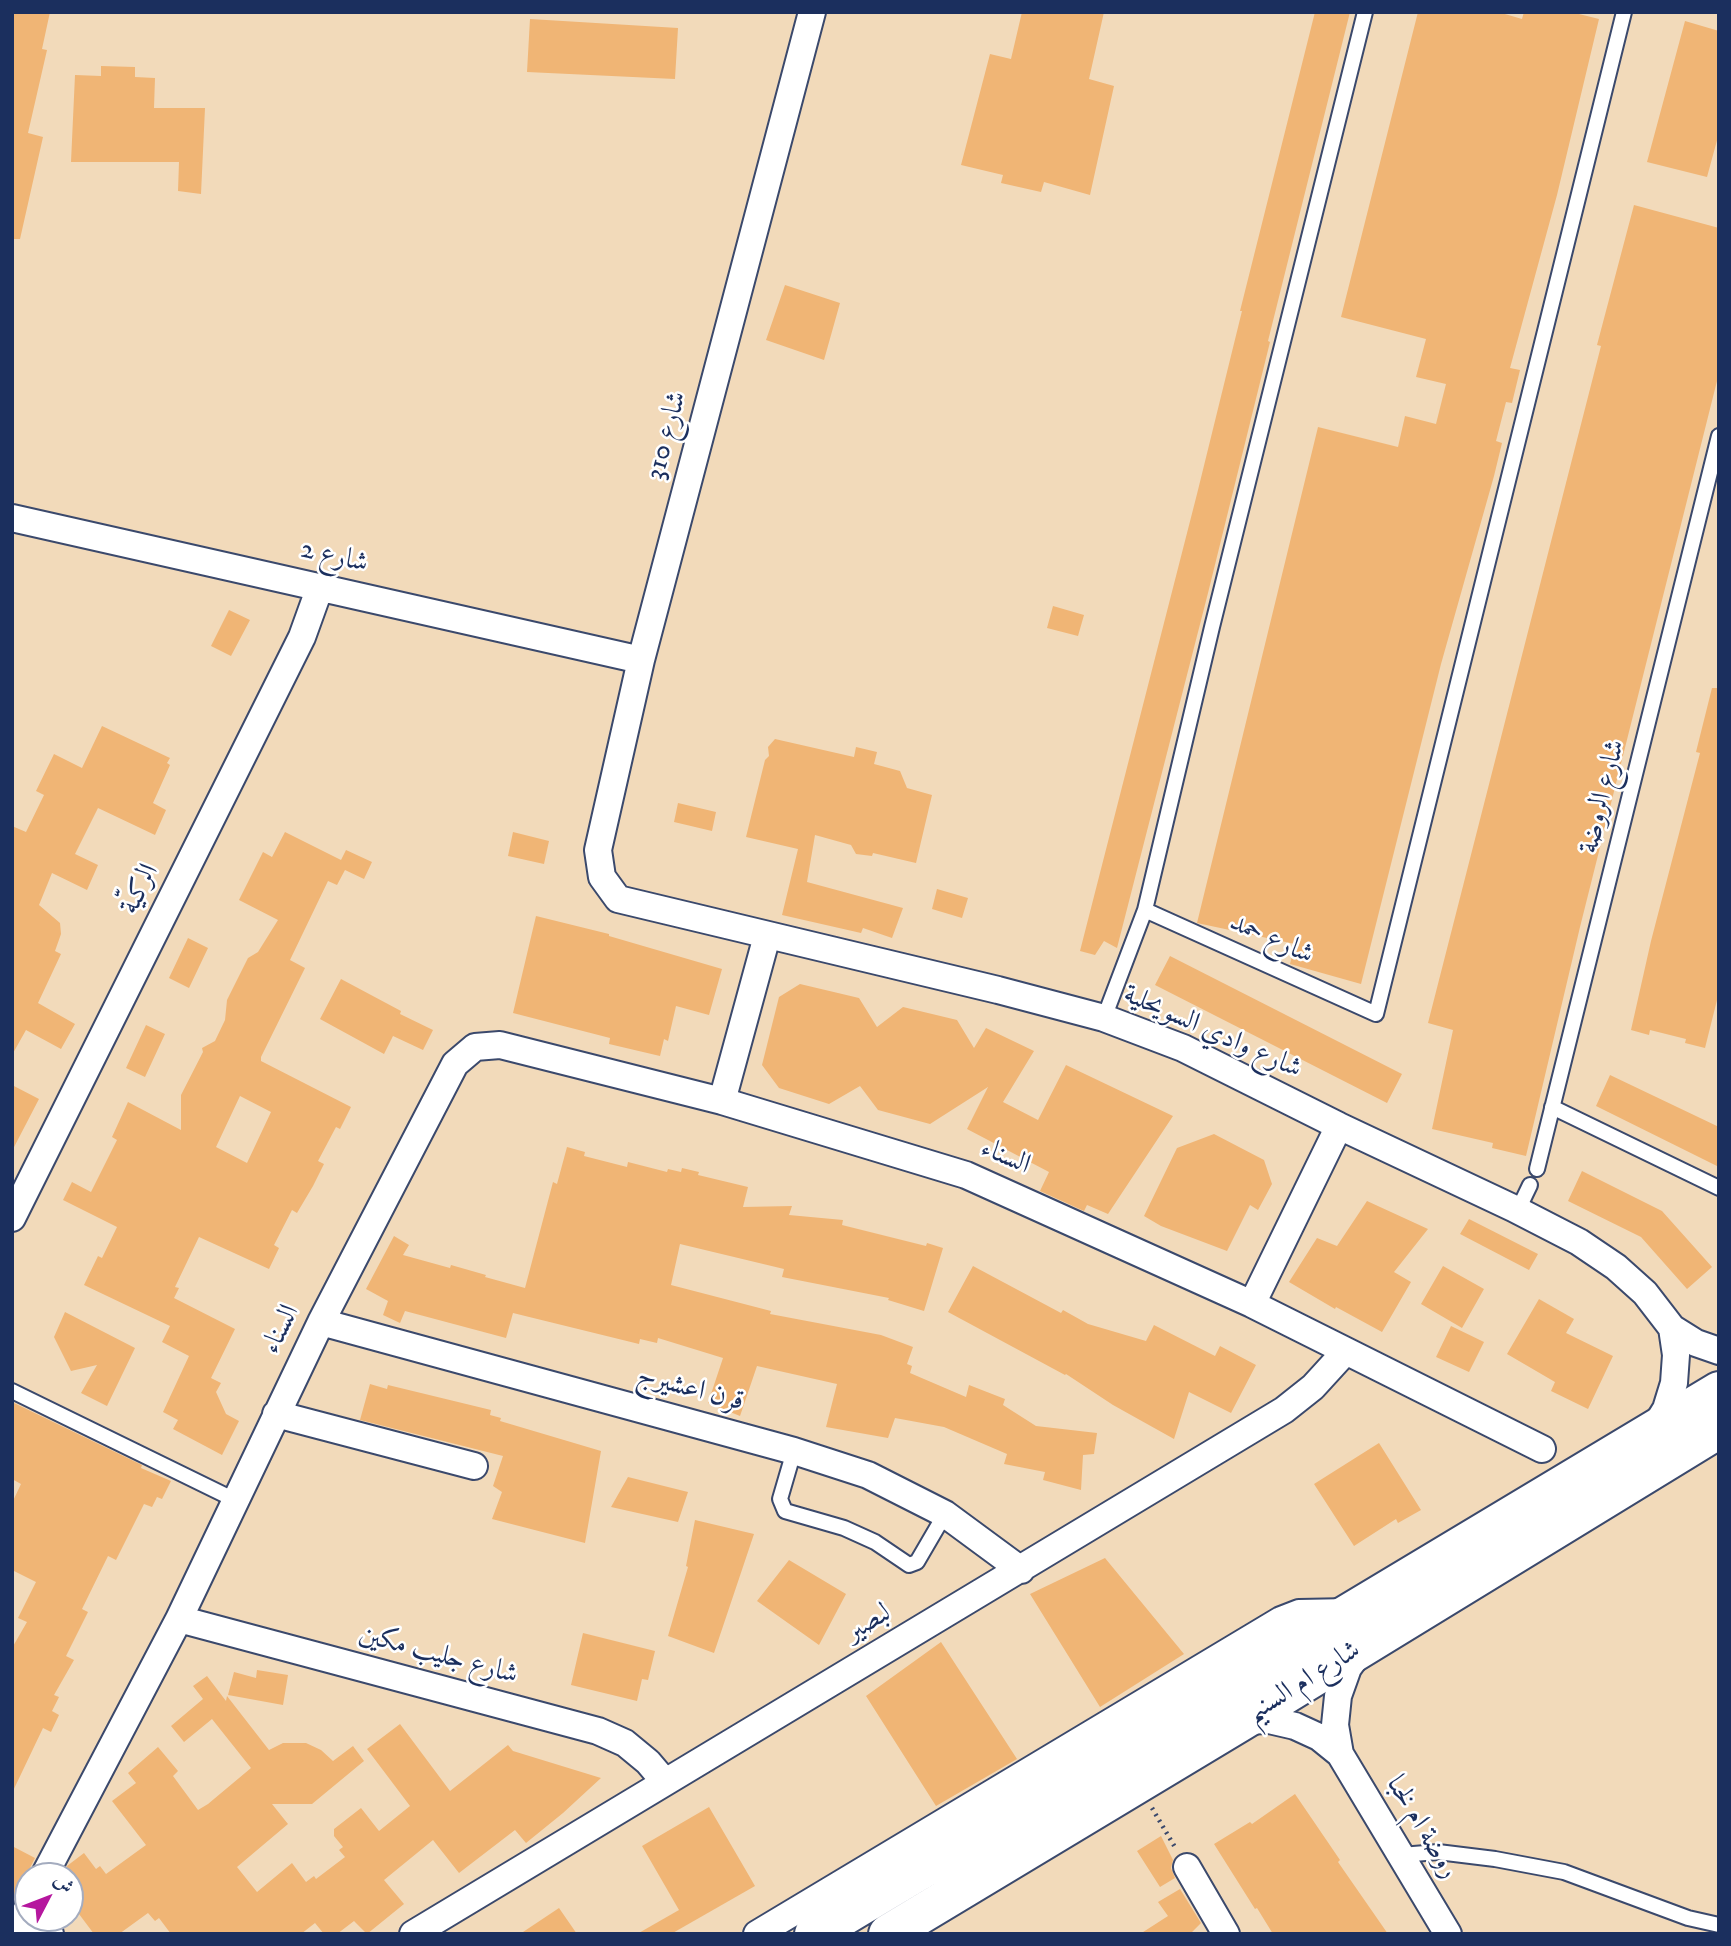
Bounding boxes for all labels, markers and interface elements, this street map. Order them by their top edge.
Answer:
street label: شارع 310 [640,388,696,484]
street label: شارع 2 [297,534,371,582]
street label: شارع الروضة [1574,737,1634,857]
street label: الركيّة [114,859,168,921]
street label: شارع حمد [1224,907,1318,973]
street label: شارع وادي السويحلية [1118,979,1306,1087]
street label: السناء [975,1133,1035,1183]
street label: السناء [256,1300,308,1360]
street label: قرن اعشيرج [633,1360,747,1420]
street label: لبصير [840,1597,898,1651]
street label: شارع جليب مكين [355,1619,521,1693]
street label: شارع ام السنيم [1241,1635,1367,1731]
street label: روضة ام لخبا [1377,1770,1465,1886]
north arrow [14,1862,84,1932]
text: ش [49,1869,78,1899]

